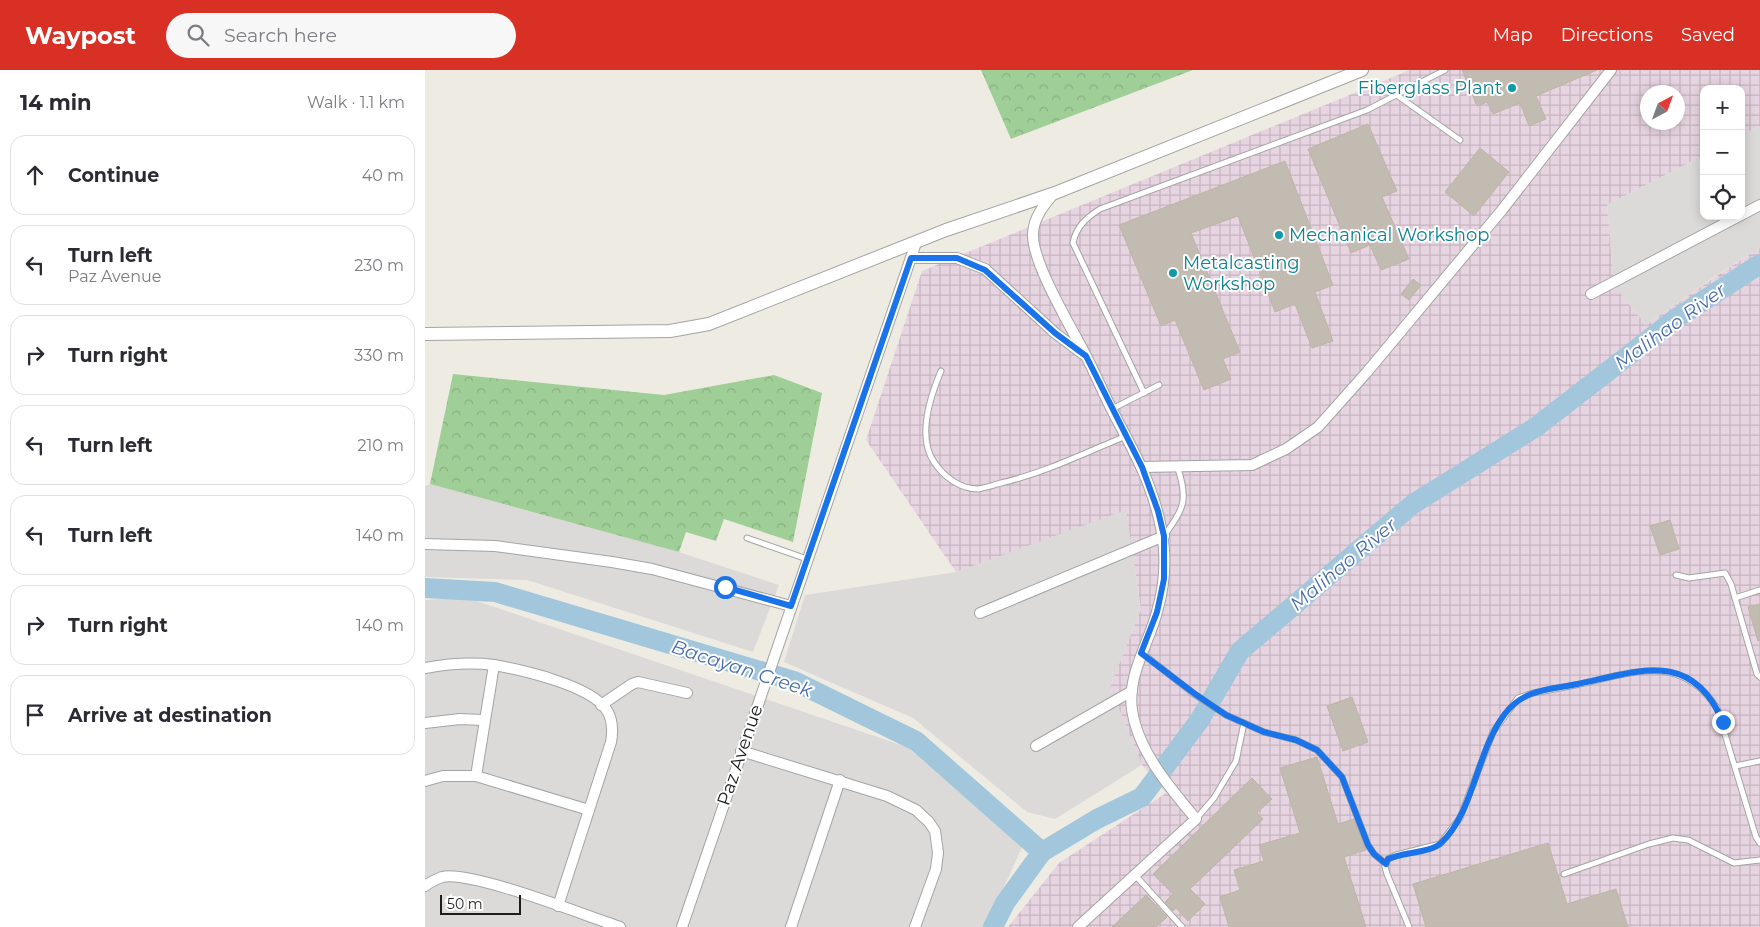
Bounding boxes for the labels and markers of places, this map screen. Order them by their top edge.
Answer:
place label: Fiberglass Plant [1358,77,1502,99]
marker: Fiberglass Plant [1506,82,1518,94]
place label: Mechanical Workshop [1289,224,1489,246]
marker: Mechanical Workshop [1273,229,1285,241]
place label: Metalcasting Workshop [1183,252,1300,295]
marker: Metalcasting Workshop [1167,267,1179,279]

